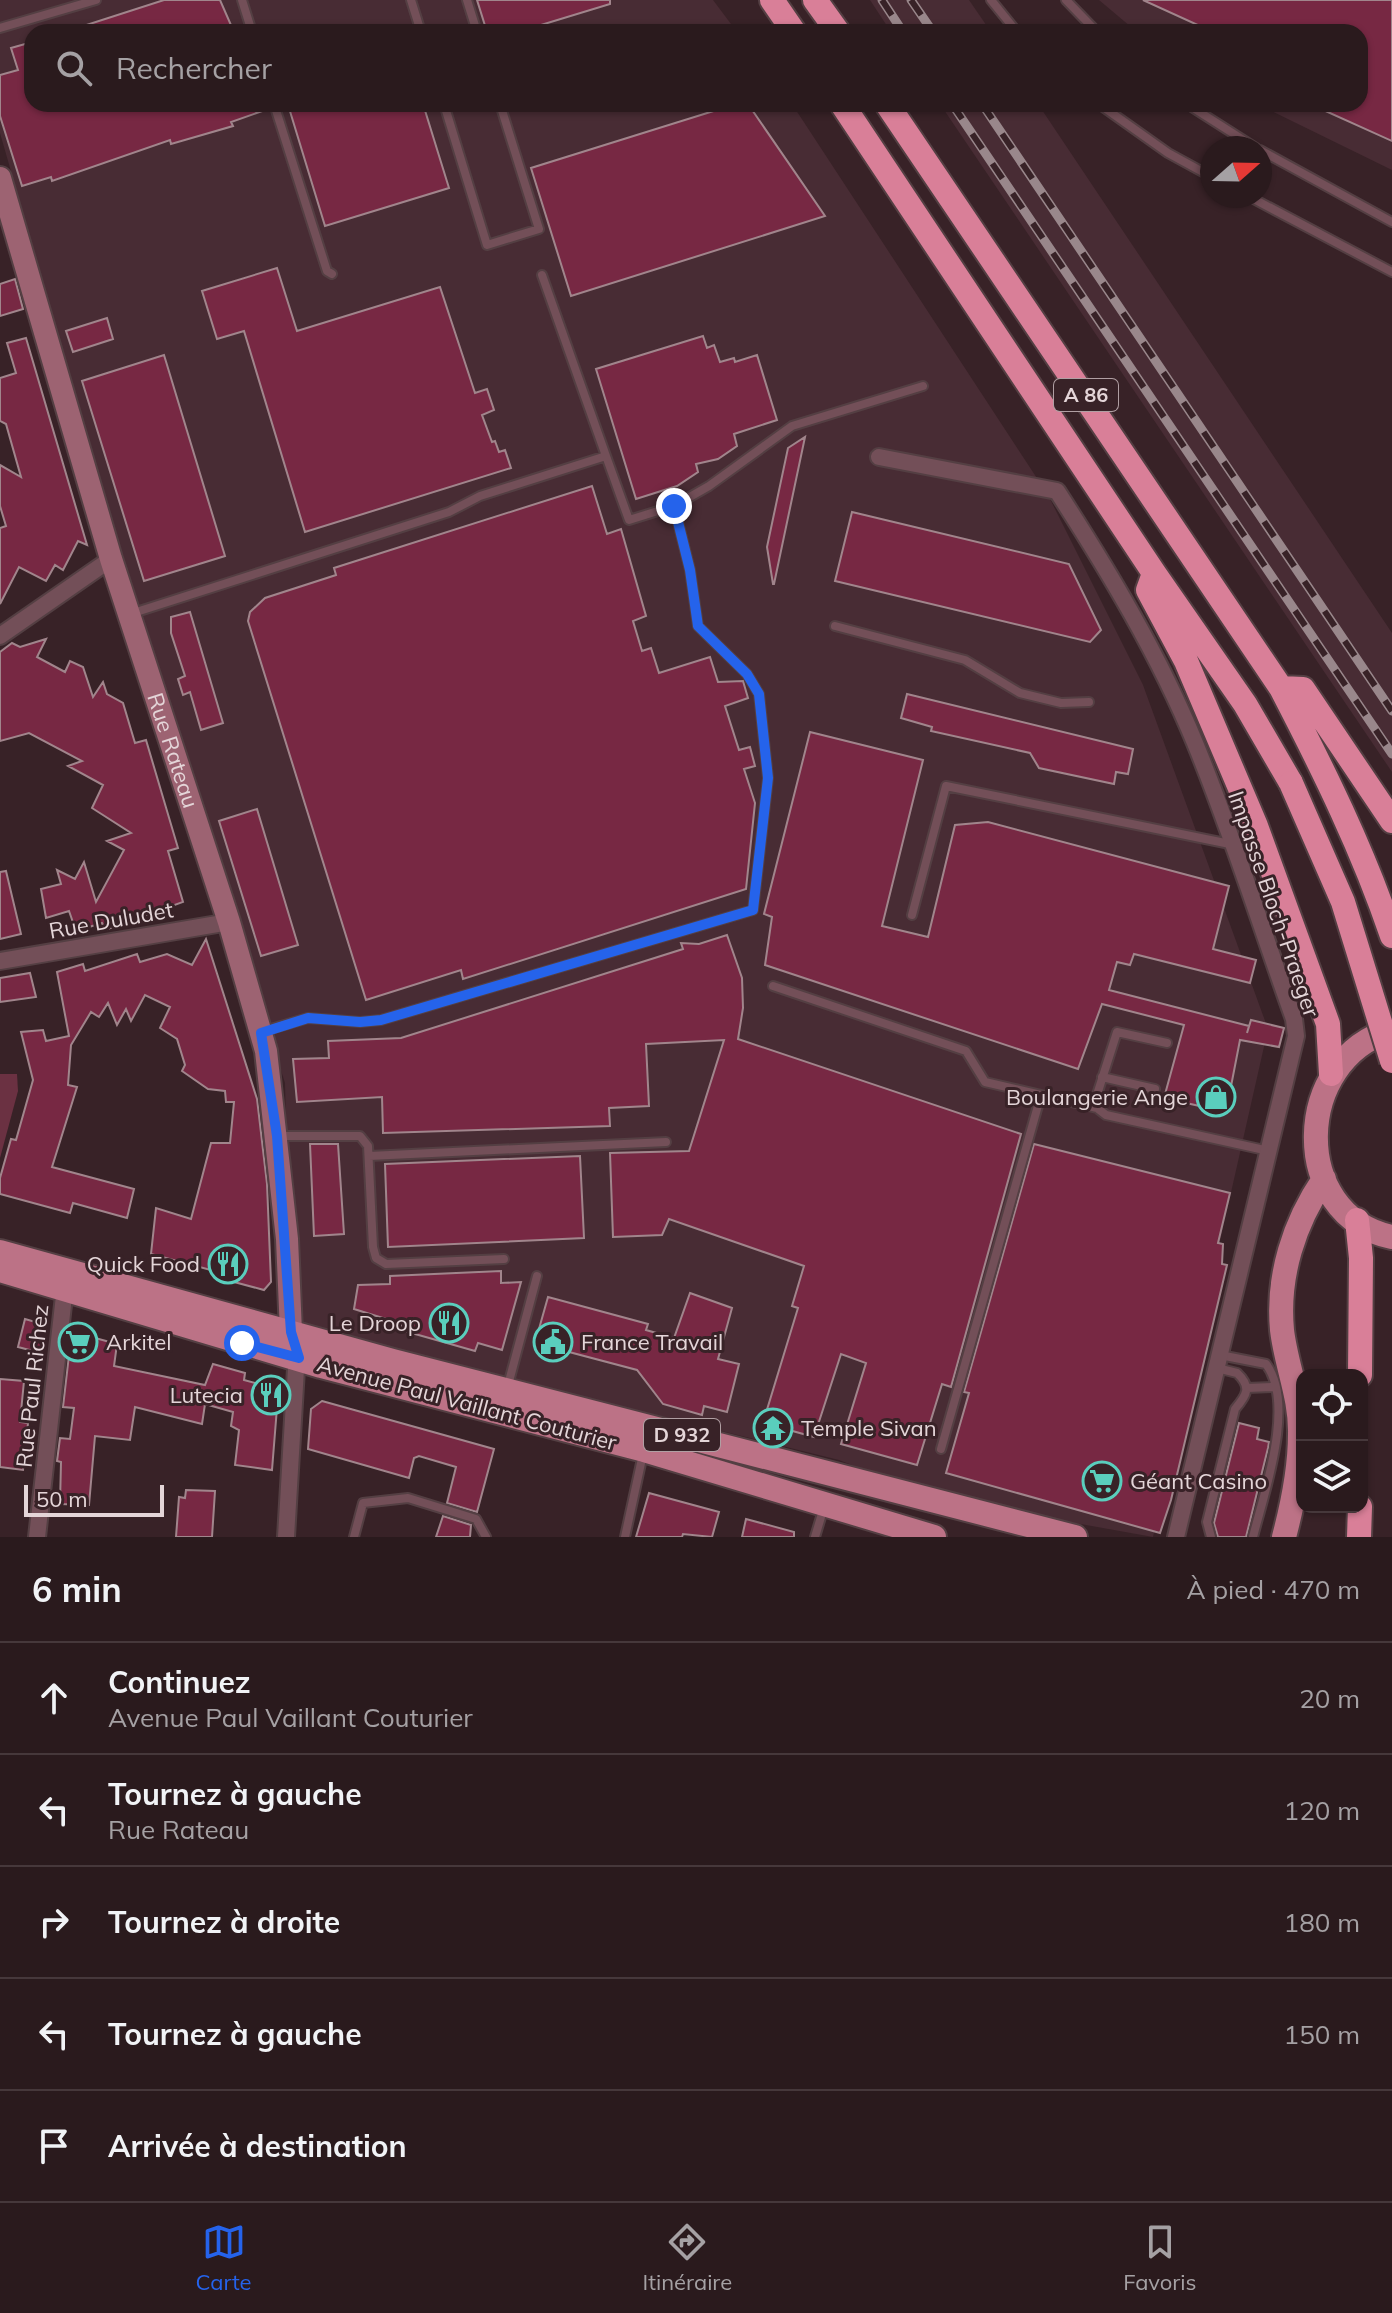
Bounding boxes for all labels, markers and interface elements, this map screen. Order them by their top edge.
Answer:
search box [24,24,1368,112]
icon: search [52,46,96,90]
text: Rechercher [116,49,272,87]
north arrow [1200,136,1272,208]
road number: A 86 [1054,379,1118,411]
route end [656,488,692,524]
street label: Rue Rateau [141,689,205,811]
street label: Impasse Bloch-Praeger [1222,787,1326,1021]
street label: Rue Duludet [47,895,176,945]
shop icon: Boulangerie Ange [1195,1076,1237,1118]
place label: Boulangerie Ange [1006,1083,1188,1111]
restaurant icon: Quick Food [207,1243,249,1285]
place label: Quick Food [87,1250,200,1278]
restaurant icon: Le Droop [428,1302,470,1344]
street label: Rue Paul Richez [10,1303,54,1469]
place label: Le Droop [329,1309,421,1337]
supermarket icon: Arkitel [57,1321,99,1363]
public building icon: France Travail [532,1321,574,1363]
route start [224,1325,260,1361]
place label: Arkitel [106,1328,172,1356]
place label: France Travail [581,1328,723,1356]
street label: Avenue Paul Vaillant Couturier [314,1350,620,1456]
map controls [1296,1369,1368,1513]
button: locate [1296,1369,1368,1441]
restaurant icon: Lutecia [250,1374,292,1416]
place label: Lutecia [170,1381,243,1409]
temple icon: Temple Sivan [752,1407,794,1449]
place label: Temple Sivan [801,1414,937,1442]
road number: D 932 [644,1419,720,1451]
button: layers [1296,1441,1368,1513]
supermarket icon: Géant Casino [1081,1460,1123,1502]
place label: Géant Casino [1130,1467,1267,1495]
scale bar [24,1481,164,1517]
text: 50 m [36,1485,87,1513]
text: 6 min [32,1568,122,1611]
text: À pied · 470 m [1187,1573,1360,1606]
text: Continuez [108,1663,251,1701]
icon: ahead [32,1676,76,1720]
text: 20 m [1299,1682,1360,1715]
text: Avenue Paul Vaillant Couturier [108,1701,473,1734]
text: Tournez à gauche [108,1775,362,1813]
icon: left [32,1788,76,1832]
text: 120 m [1284,1794,1360,1827]
text: Rue Rateau [108,1813,249,1846]
icon: right [32,1900,76,1944]
text: Tournez à droite [108,1903,340,1941]
text: 180 m [1284,1906,1360,1939]
icon: left [32,2012,76,2056]
text: Tournez à gauche [108,2015,362,2053]
text: 150 m [1284,2018,1360,2051]
icon: arrive [32,2124,76,2168]
text: Arrivée à destination [108,2127,407,2165]
tab: Carte [196,2220,252,2296]
tab: Itinéraire [643,2220,732,2296]
tab: Favoris [1123,2220,1196,2296]

